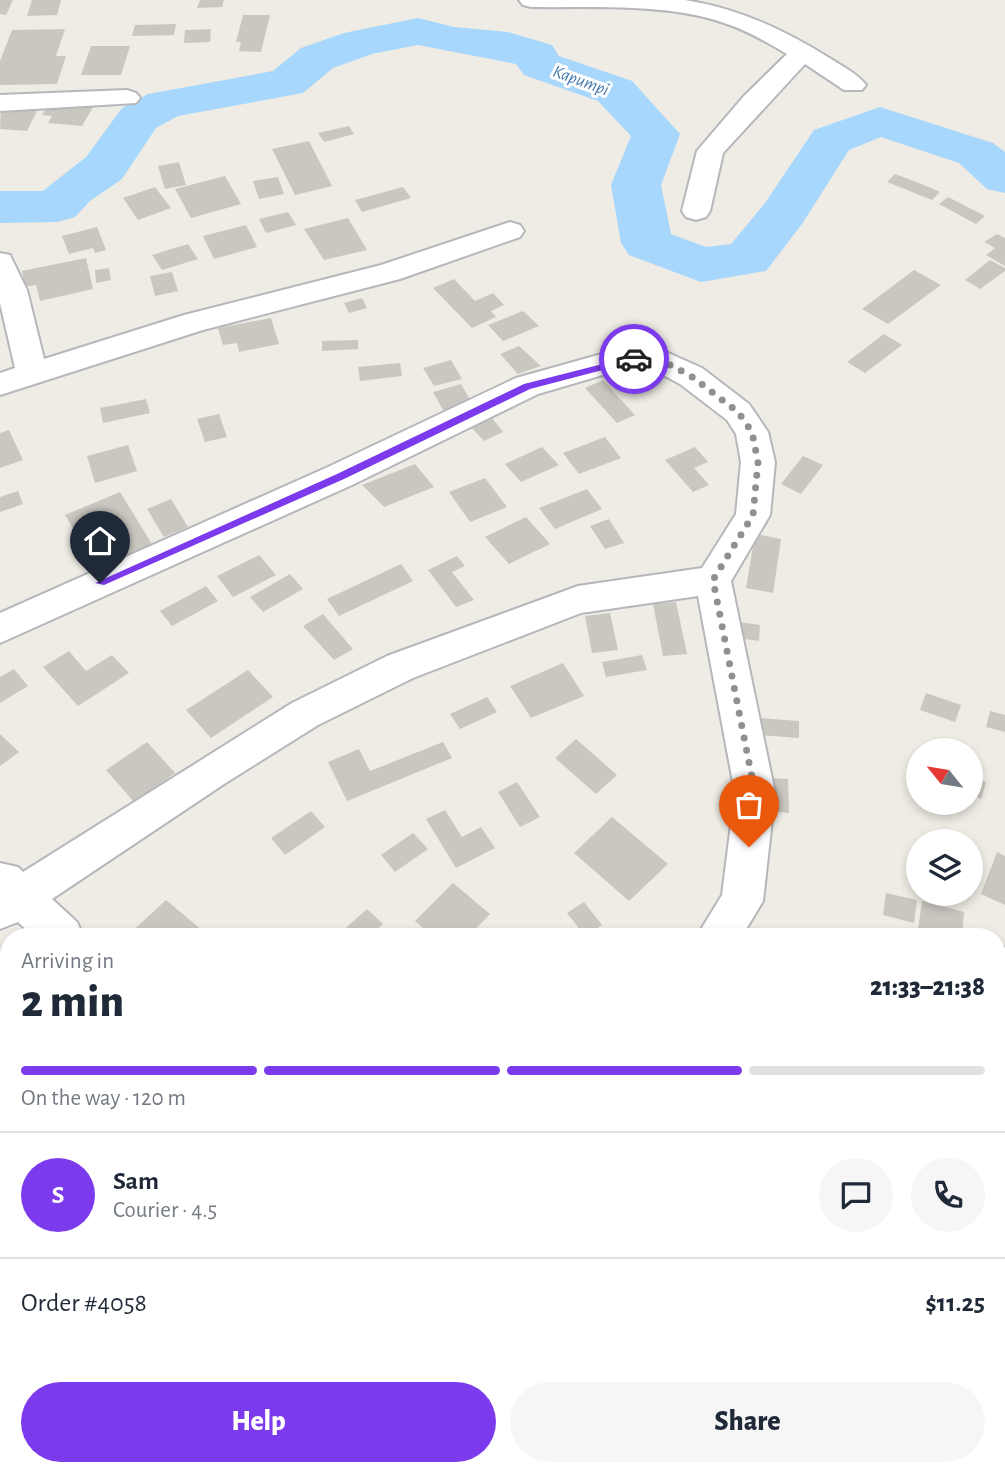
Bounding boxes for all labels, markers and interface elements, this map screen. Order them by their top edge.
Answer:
water label: Kapumpi [550,63,611,99]
courier [599,324,669,394]
icon: car [615,340,653,378]
pin [70,511,130,583]
icon: home [81,522,119,560]
north arrow [906,738,984,816]
map controls [906,738,983,906]
pin [719,775,779,847]
icon: bag [730,786,768,824]
button: layers [906,829,983,906]
text: Arriving in [21,950,114,973]
text: 21:33–21:38 [870,974,985,1000]
text: 2 min [21,979,124,1025]
text: On the way · 120 m [21,1087,186,1110]
button: chat [819,1158,893,1232]
button: phone [911,1158,985,1232]
text: Sam [113,1168,159,1194]
text: S [52,1182,64,1208]
text: Courier · 4.5 [113,1199,217,1222]
text: Order #4058 [21,1290,147,1316]
text: $11.25 [925,1290,985,1316]
button: Help [21,1382,496,1462]
button: Share [510,1382,985,1462]

